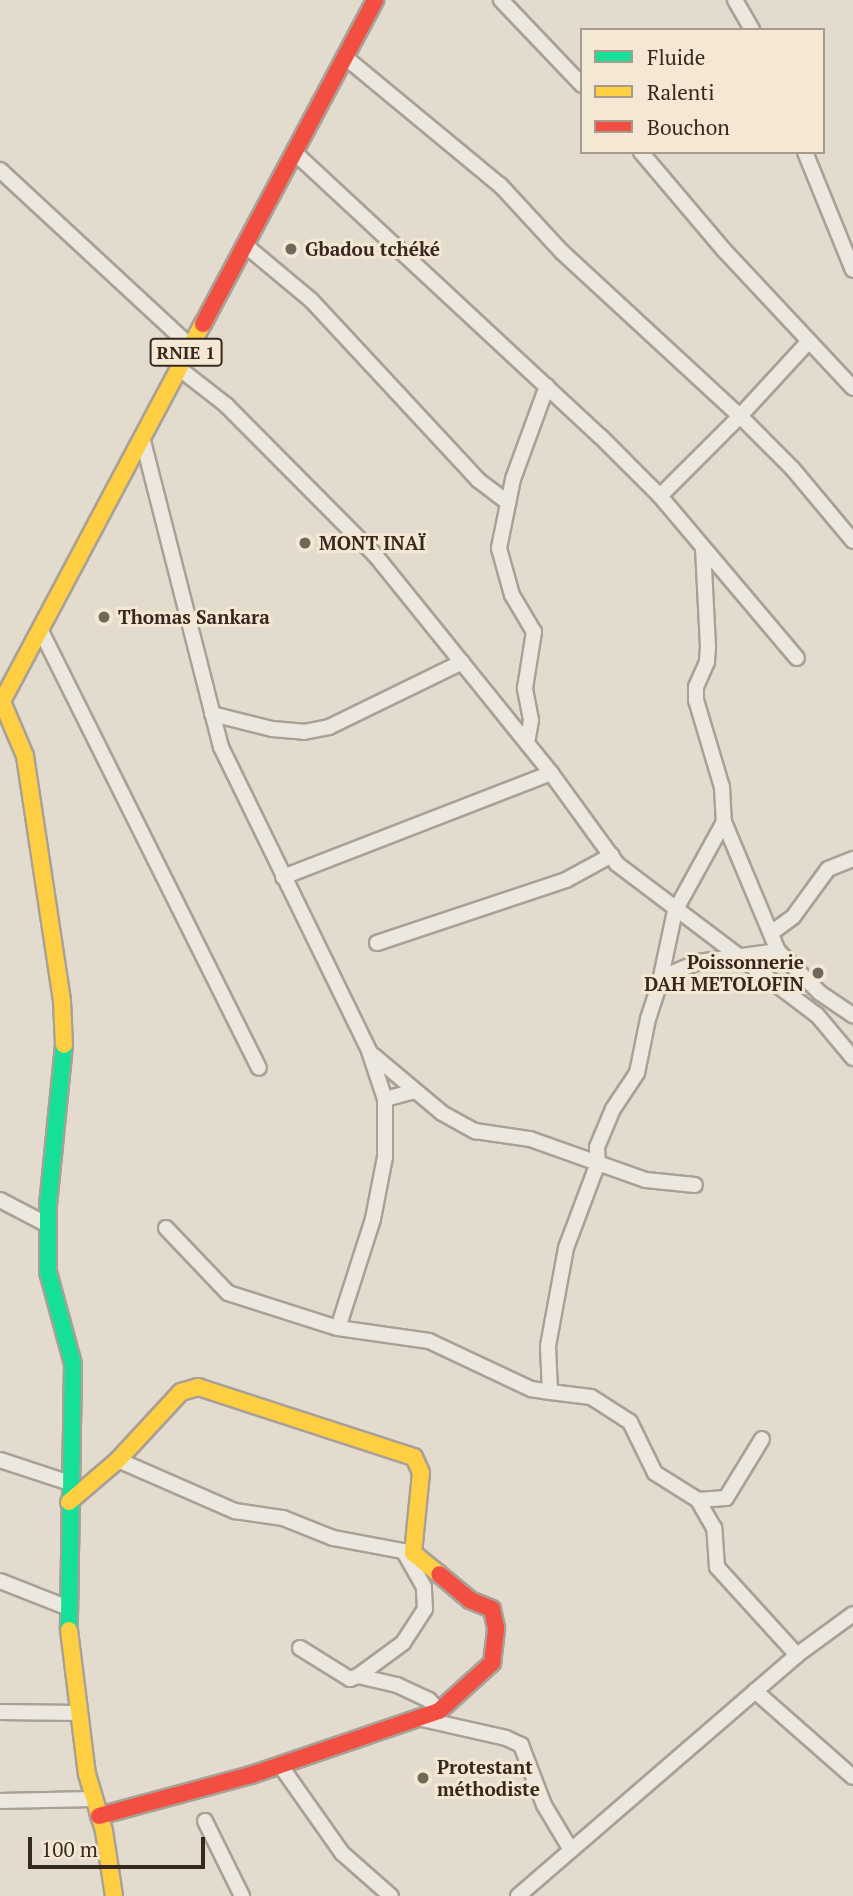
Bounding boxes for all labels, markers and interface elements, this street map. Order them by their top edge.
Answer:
legend [580,28,825,154]
text: Fluide [647,43,705,71]
text: Ralenti [647,78,714,106]
text: Bouchon [647,113,730,141]
place label: Gbadou tchéké [305,238,440,260]
marker: Gbadou tchéké [283,241,299,257]
road number: RNIE 1 [149,338,223,366]
place label: MONT INAÏ [319,532,426,554]
marker: MONT INAÏ [297,535,313,551]
place label: Thomas Sankara [118,606,270,628]
marker: Thomas Sankara [96,609,112,625]
place label: Poissonnerie DAH METOLOFIN [644,951,804,995]
marker: Poissonnerie DAH METOLOFIN [810,965,826,981]
place label: Protestant méthodiste [437,1756,540,1800]
marker: Protestant méthodiste [415,1770,431,1786]
scale bar [32,1822,208,1866]
text: 100 m [41,1835,98,1863]

